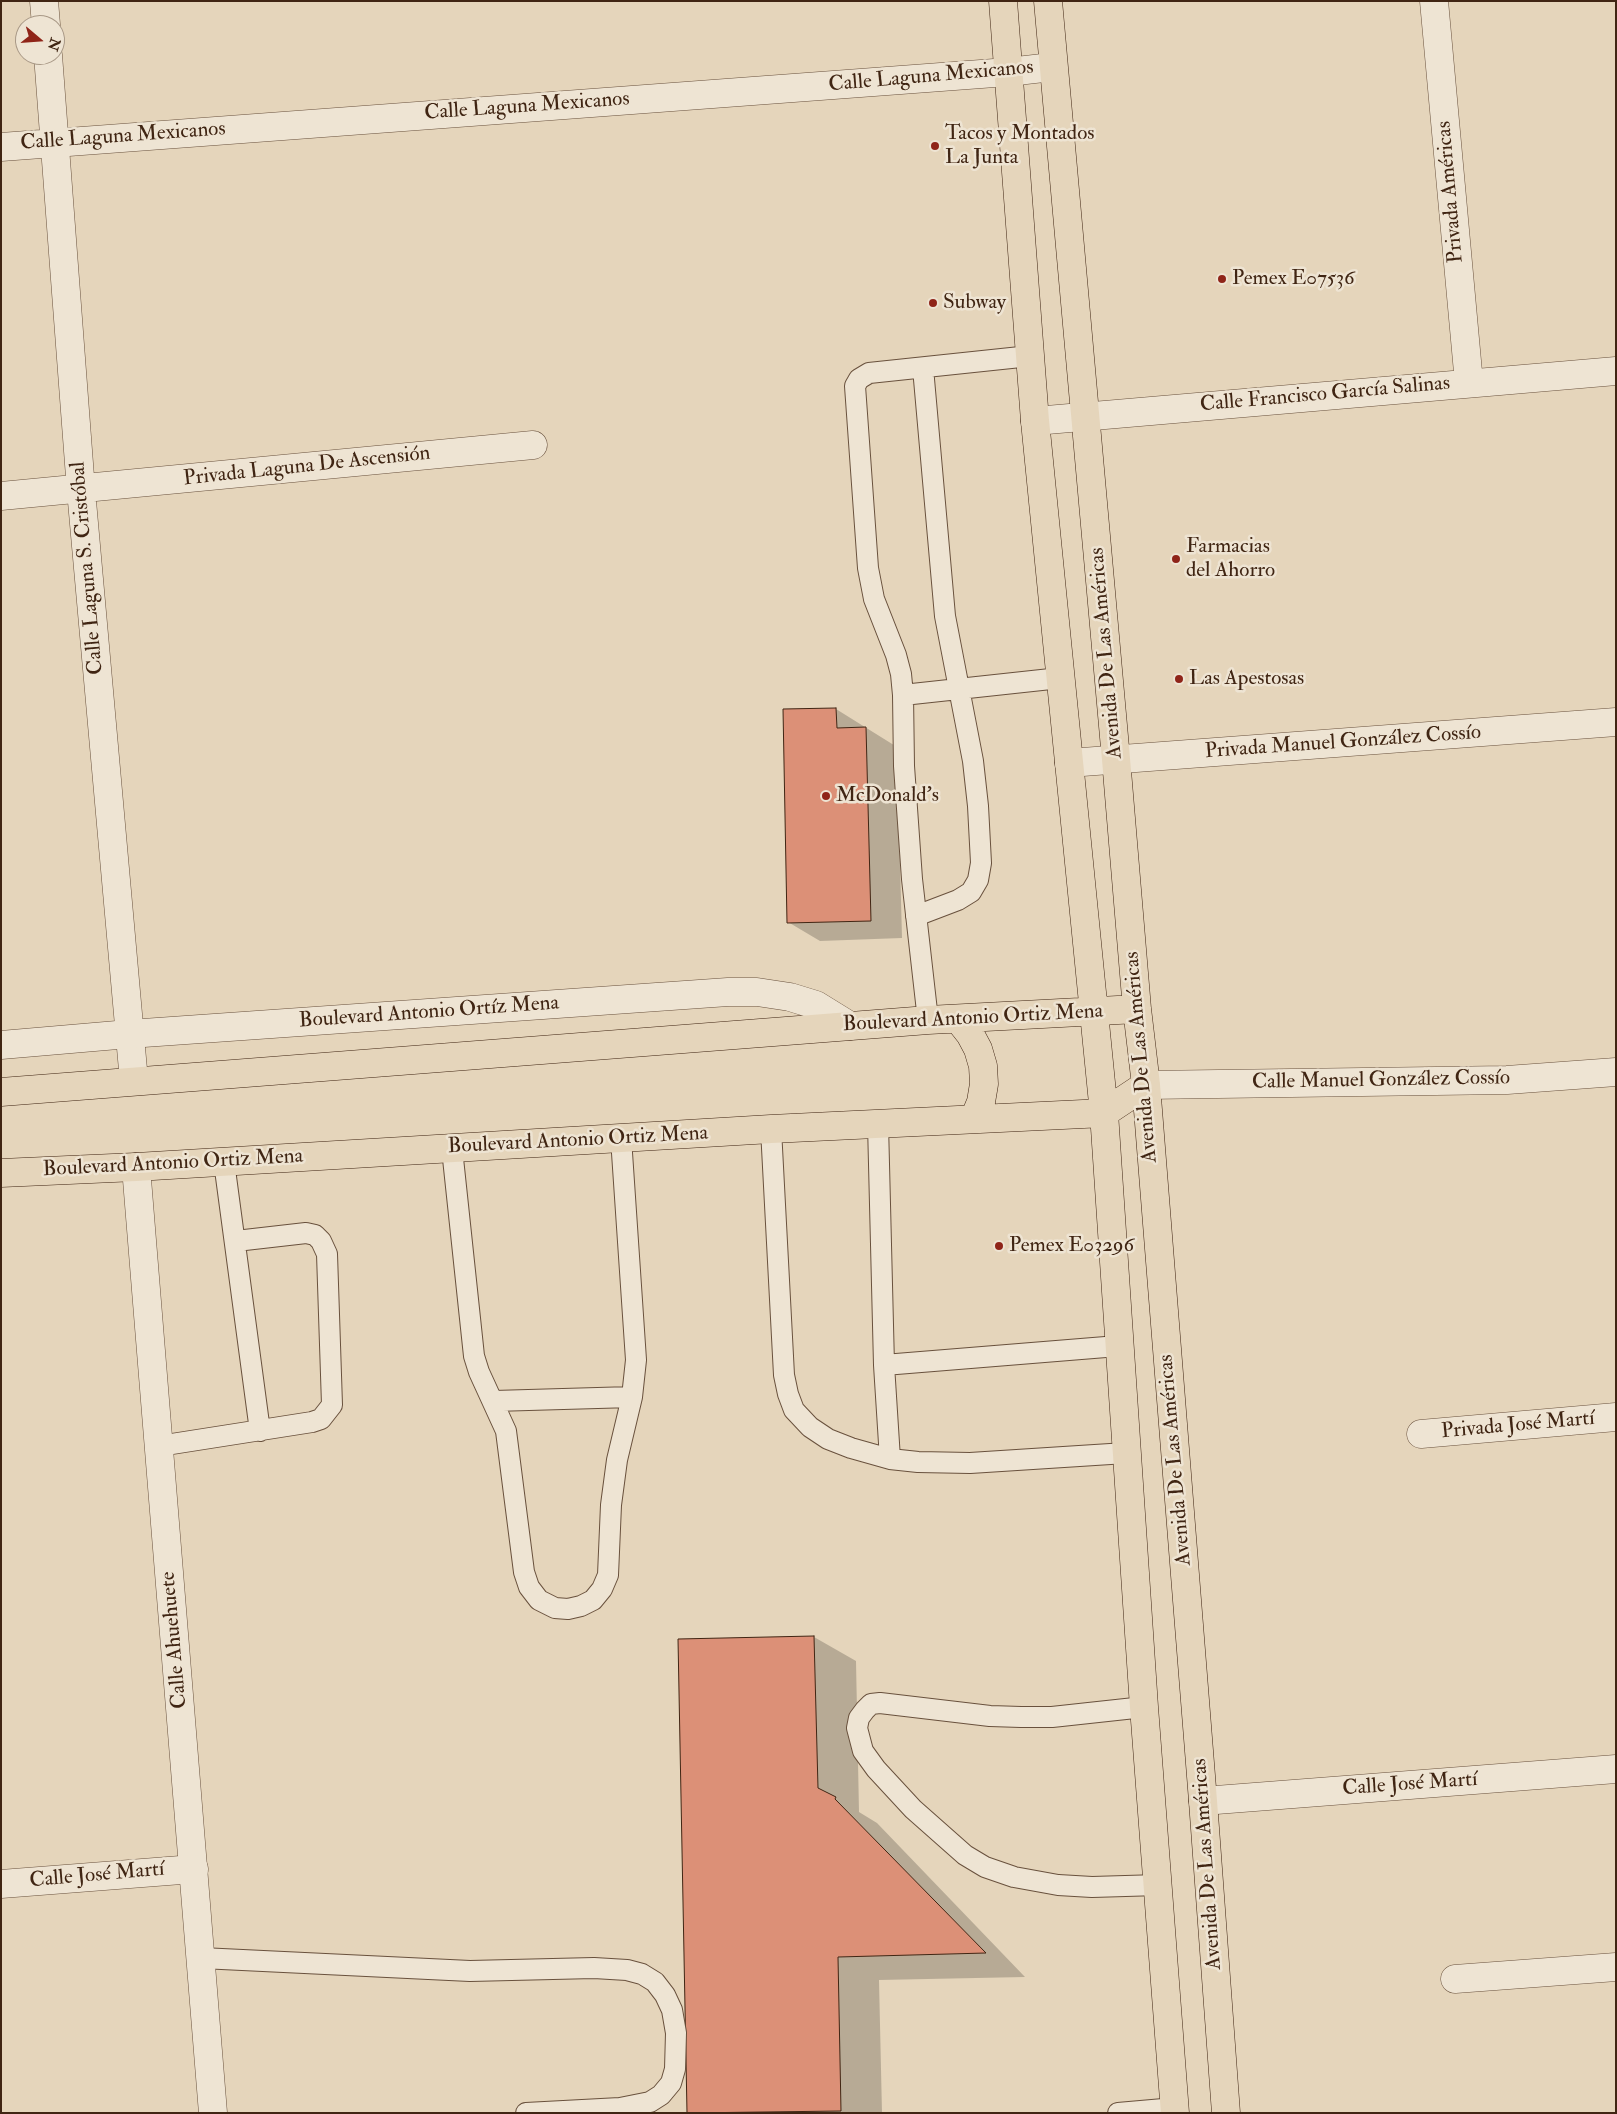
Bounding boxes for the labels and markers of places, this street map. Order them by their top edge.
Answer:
place label: Tacos y Montados La Junta [945,121,1094,171]
marker: Tacos y Montados La Junta [929,140,941,152]
place label: Pemex E07536 [1232,266,1355,292]
marker: Pemex E07536 [1216,273,1228,285]
place label: Subway [943,290,1006,316]
marker: Subway [927,297,939,309]
place label: Farmacias del Ahorro [1186,534,1275,584]
marker: Farmacias del Ahorro [1170,553,1182,565]
place label: Las Apestosas [1189,666,1304,692]
marker: Las Apestosas [1173,673,1185,685]
place label: McDonald's [836,783,939,809]
marker: McDonald's [820,790,832,802]
place label: Pemex E03296 [1009,1233,1134,1259]
marker: Pemex E03296 [993,1240,1005,1252]

